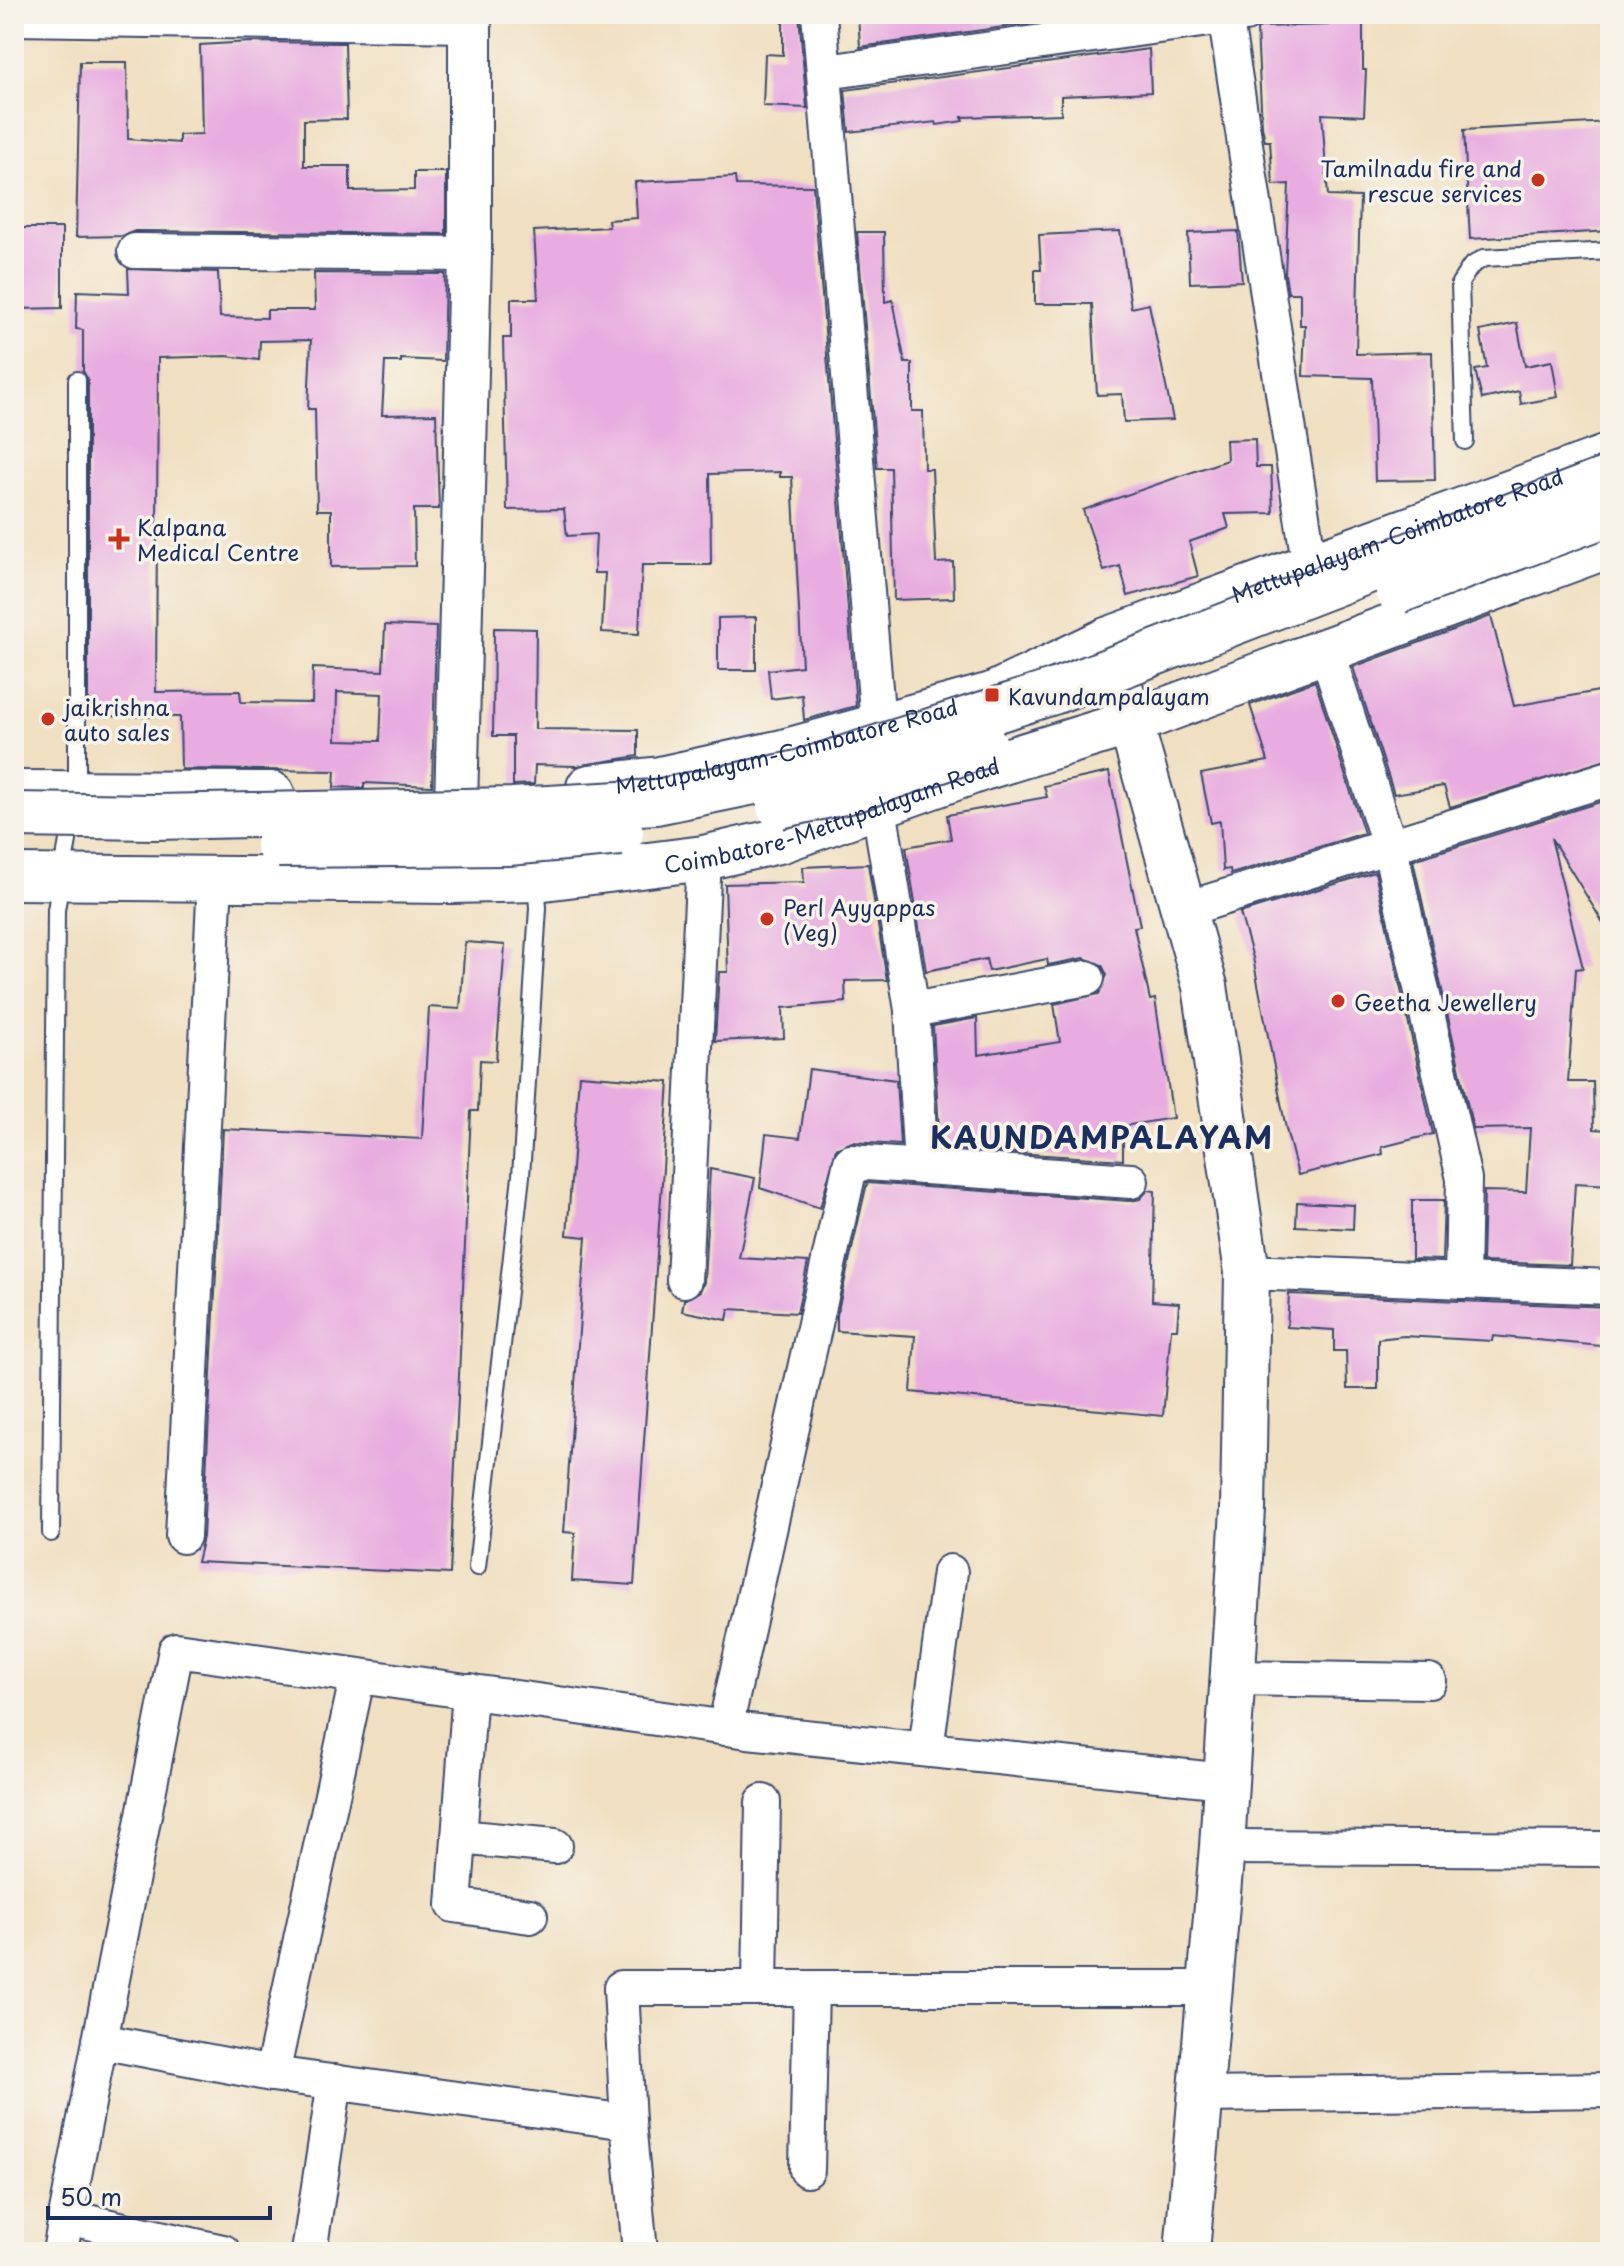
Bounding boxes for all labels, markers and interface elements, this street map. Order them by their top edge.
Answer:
place label: Tamilnadu fire and rescue services [1321,151,1522,209]
marker: Tamilnadu fire and rescue services [1529,171,1547,189]
street label: Mettupalayam-Coimbatore Road [1226,458,1567,610]
place label: Kalpana Medical Centre [137,510,299,568]
marker: Kalpana Medical Centre [108,528,130,550]
place label: Kavundampalayam [1008,679,1210,712]
marker: Kavundampalayam [983,686,1001,704]
street label: Mettupalayam-Coimbatore Road [613,689,961,800]
place label: jaikrishna auto sales [62,690,170,748]
marker: jaikrishna auto sales [39,710,57,728]
street label: Coimbatore-Mettupalayam Road [662,748,1003,879]
place label: Perl Ayyappas (Veg) [783,890,935,948]
marker: Perl Ayyappas (Veg) [758,910,776,928]
place label: Geetha Jewellery [1354,985,1537,1018]
marker: Geetha Jewellery [1329,992,1347,1010]
district label: KAUNDAMPALAYAM [930,1114,1274,1159]
scale bar [48,2170,270,2220]
text: 50 m [60,2178,122,2214]

